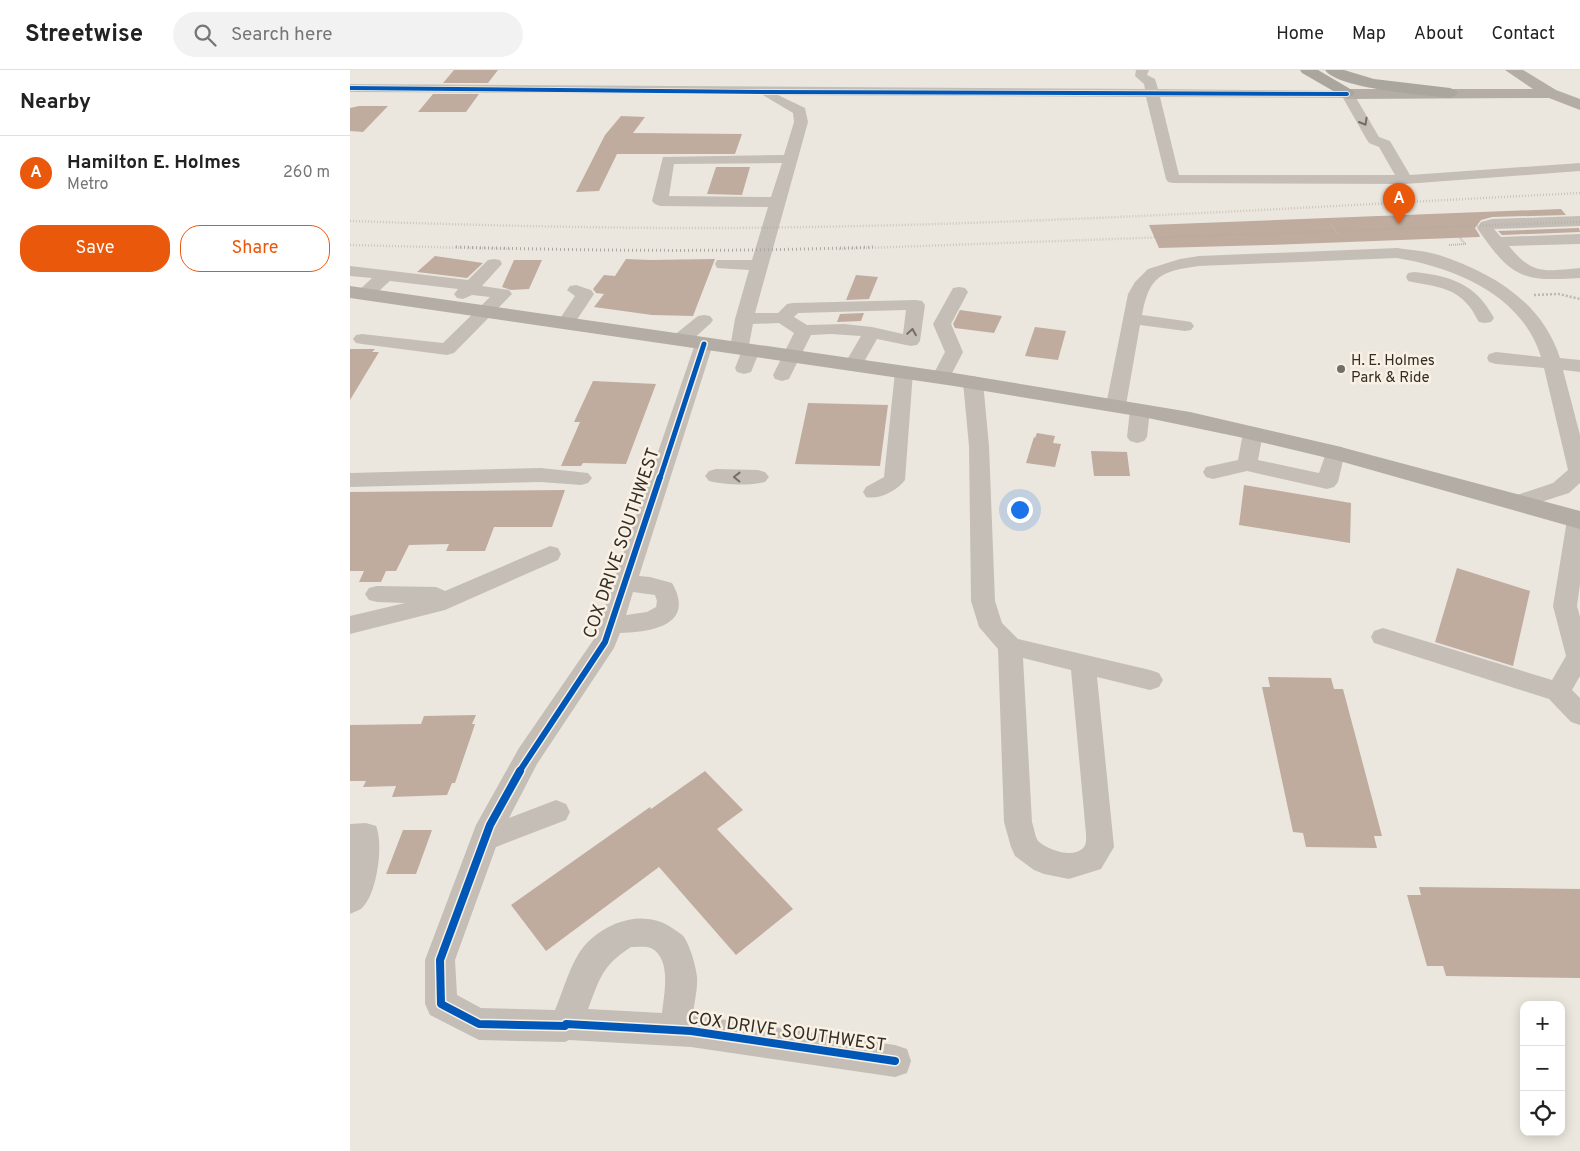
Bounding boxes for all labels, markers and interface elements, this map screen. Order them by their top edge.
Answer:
search box [173,12,523,57]
text: Streetwise [25,20,143,50]
icon: search [191,21,219,49]
text: Search here [231,23,333,47]
text: Home [1276,23,1324,46]
text: Map [1352,23,1386,46]
text: About [1414,23,1463,46]
text: Contact [1491,23,1555,46]
text: Nearby [20,89,91,116]
one-way arrow [1357,116,1367,125]
text: Hamilton E. Holmes [67,151,241,175]
text: A [30,163,42,183]
text: 260 m [283,163,330,183]
text: Metro [67,175,109,195]
pin: A [1383,183,1415,224]
button: Save [20,225,170,272]
button: Share [180,225,330,272]
one-way arrow [907,327,917,336]
place label: H. E. Holmes Park & Ride [1351,352,1435,388]
marker: H. E. Holmes Park & Ride [1335,363,1347,375]
street label: COX DRIVE SOUTHWEST [579,445,666,642]
one-way arrow [732,471,740,482]
your location [1007,497,1033,523]
map controls [1520,1001,1565,1136]
button: + [1520,1001,1565,1046]
street label: COX DRIVE SOUTHWEST [686,1007,888,1058]
button: − [1520,1046,1565,1091]
button: locate [1520,1091,1565,1136]

